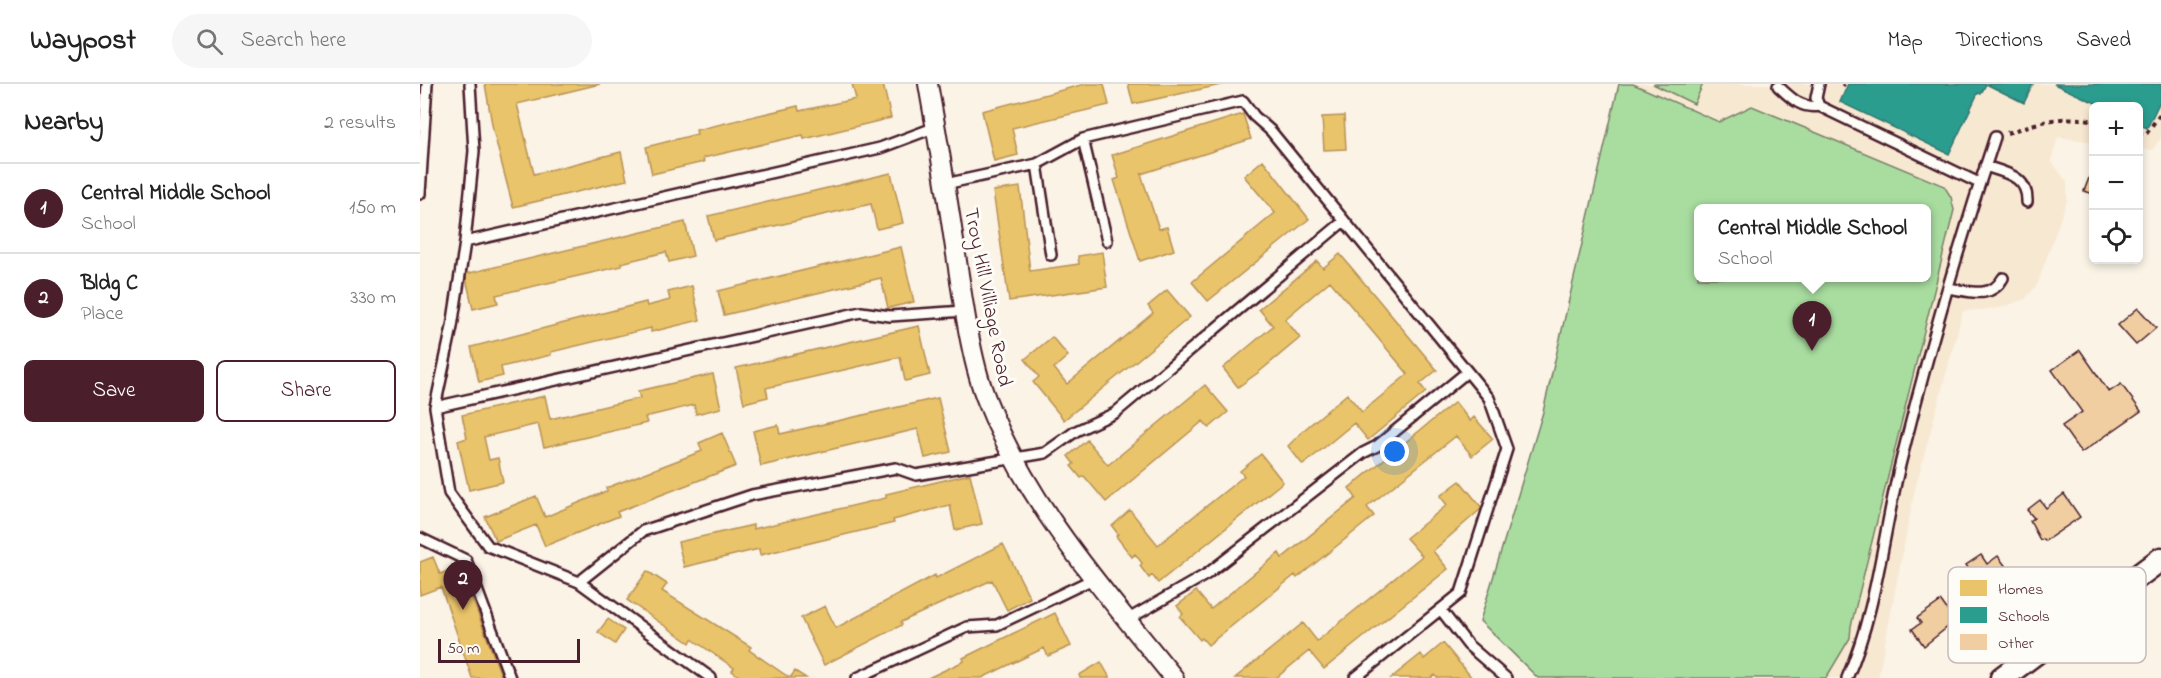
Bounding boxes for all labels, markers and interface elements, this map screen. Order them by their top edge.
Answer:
search box [172,14,592,68]
text: Waypost [30,21,136,62]
icon: search [193,25,226,58]
text: Search here [241,25,346,57]
text: Map [1887,26,1923,56]
text: Directions [1956,26,2043,56]
text: Saved [2076,26,2131,56]
map controls [2089,102,2143,264]
button: + [2089,102,2143,156]
text: Nearby [24,104,103,142]
text: 2 results [324,109,396,138]
button: − [2089,156,2143,210]
text: Central Middle School [81,178,270,210]
text: 1 [40,194,47,223]
text: 150 m [349,194,396,223]
popup [1694,204,1931,282]
street label: Troy Hill Villiage Road [953,206,1019,390]
text: School [81,210,136,239]
button: locate [2089,210,2143,264]
text: Central Middle School [1718,213,1907,245]
text: School [1718,245,1773,274]
text: Bldg C [81,268,138,300]
text: 2 [39,284,48,313]
text: 330 m [350,284,396,313]
text: Place [81,300,123,329]
pin: 1 [1792,302,1832,351]
button: Save [24,360,204,422]
button: Share [216,360,396,422]
your location [1380,437,1409,466]
pin: 2 [444,560,483,610]
legend [1948,567,2146,663]
text: Homes [1998,578,2043,602]
text: Schools [1998,605,2050,629]
text: Other [1998,632,2034,656]
scale bar [438,636,580,664]
text: 50 m [447,637,479,661]

